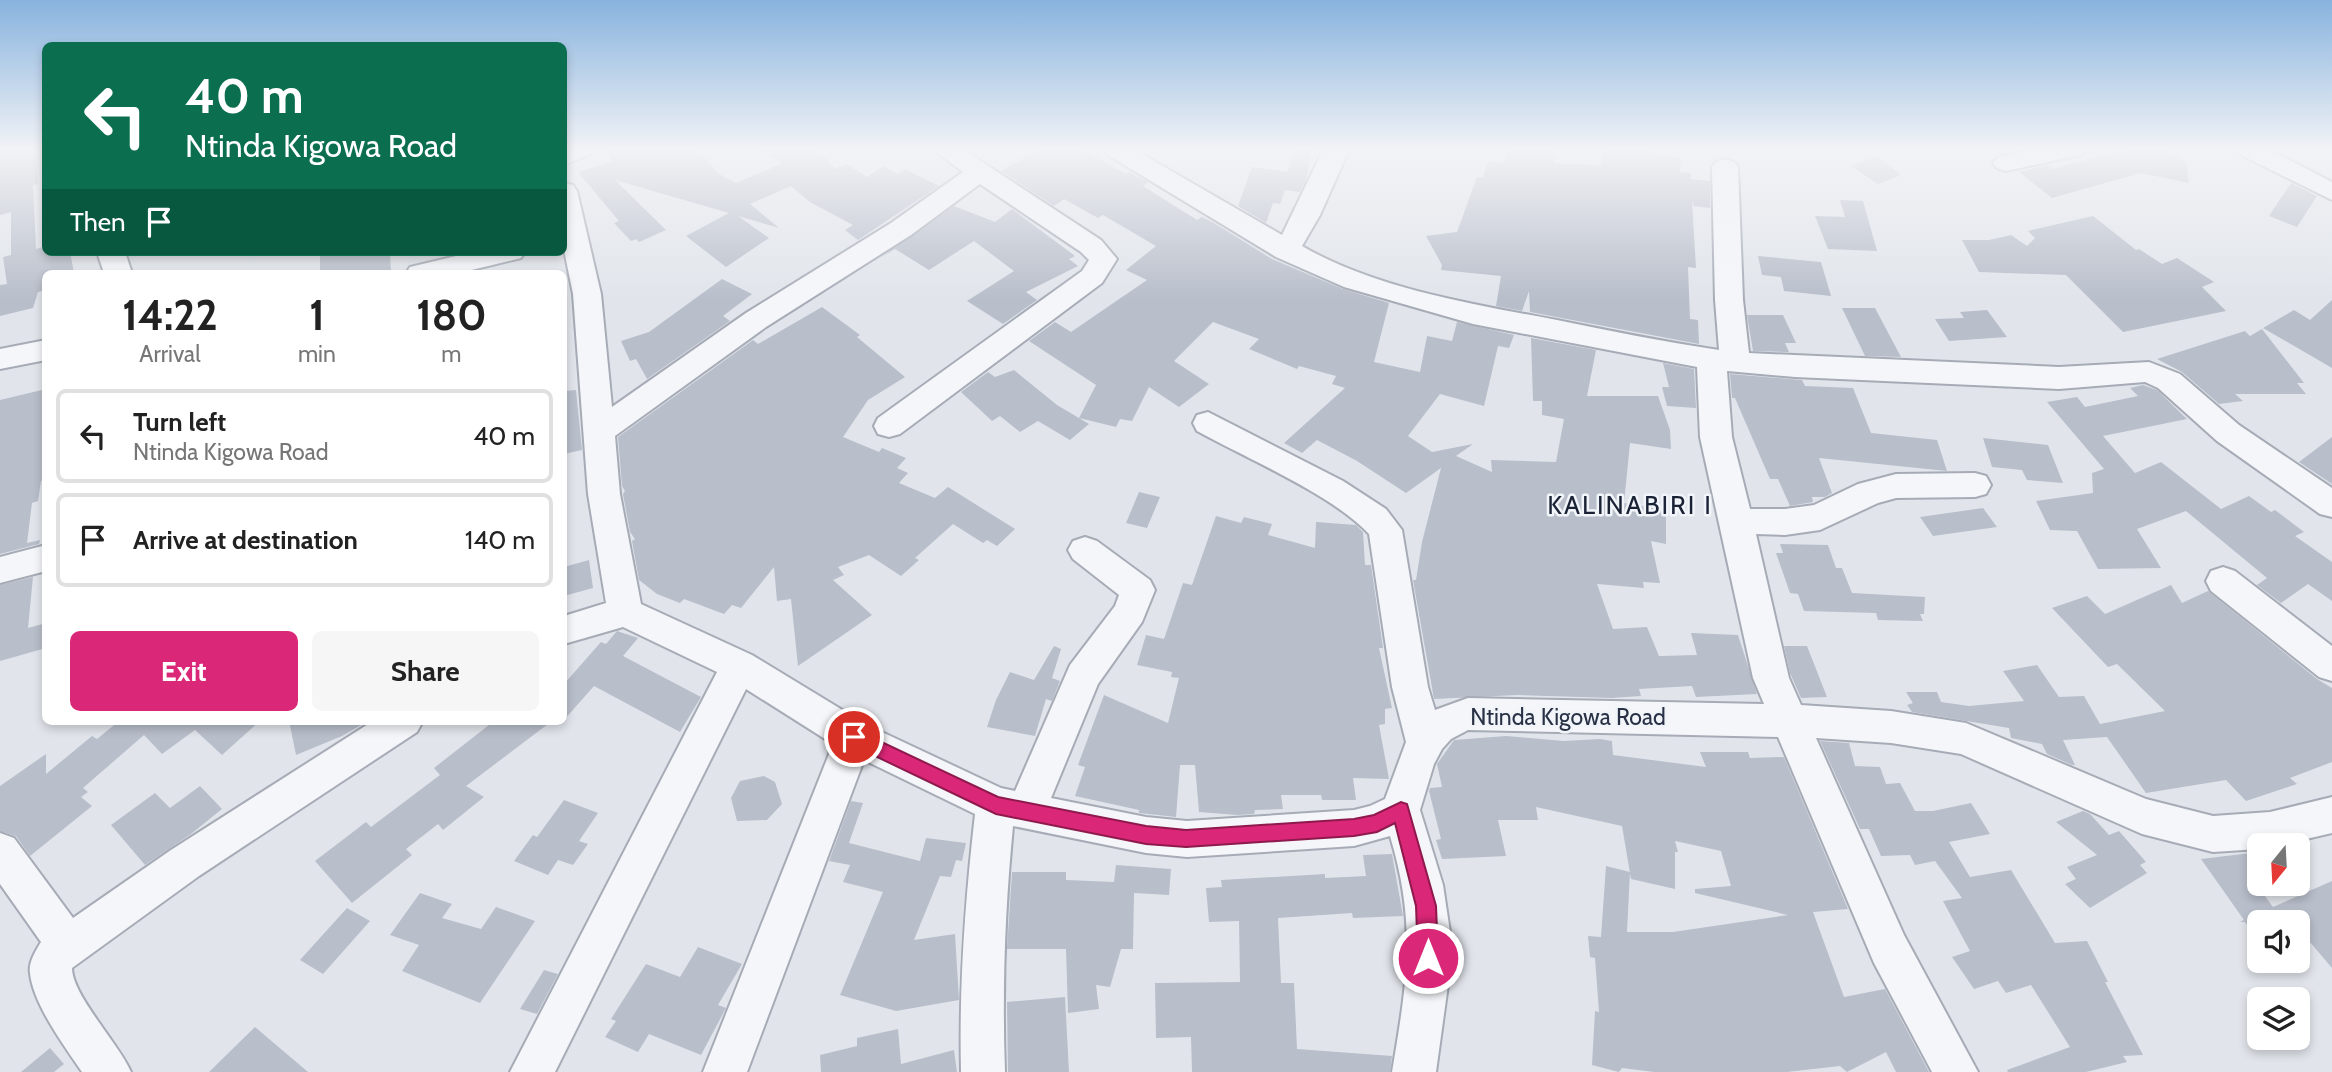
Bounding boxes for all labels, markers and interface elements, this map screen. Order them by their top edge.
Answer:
text: 40 m [185,66,304,125]
icon: left [70,70,161,161]
text: Ntinda Kigowa Road [185,126,457,165]
icon: arrive [140,203,178,241]
text: Then [70,206,126,238]
text: 14:22 [122,289,218,341]
text: 1 [309,289,325,341]
text: 180 [416,289,487,341]
text: Arrival [139,340,201,368]
text: min [298,340,336,368]
text: m [441,340,461,368]
text: Turn left [133,406,226,438]
icon: left [74,417,112,455]
text: 40 m [473,420,535,452]
text: Ntinda Kigowa Road [133,438,329,466]
district label: KALINABIRI I [1547,489,1713,521]
icon: arrive [74,521,112,559]
text: Arrive at destination [133,524,358,556]
text: 140 m [465,524,535,556]
button: Exit [70,631,298,711]
button: Share [312,631,539,711]
street label: Ntinda Kigowa Road [1470,703,1666,731]
pin [824,707,884,767]
icon: arrive [835,718,873,756]
north arrow [2247,833,2310,896]
map controls [2247,833,2310,1050]
button: sound [2247,910,2310,973]
position arrow [1391,921,1465,995]
button: layers [2247,987,2310,1050]

